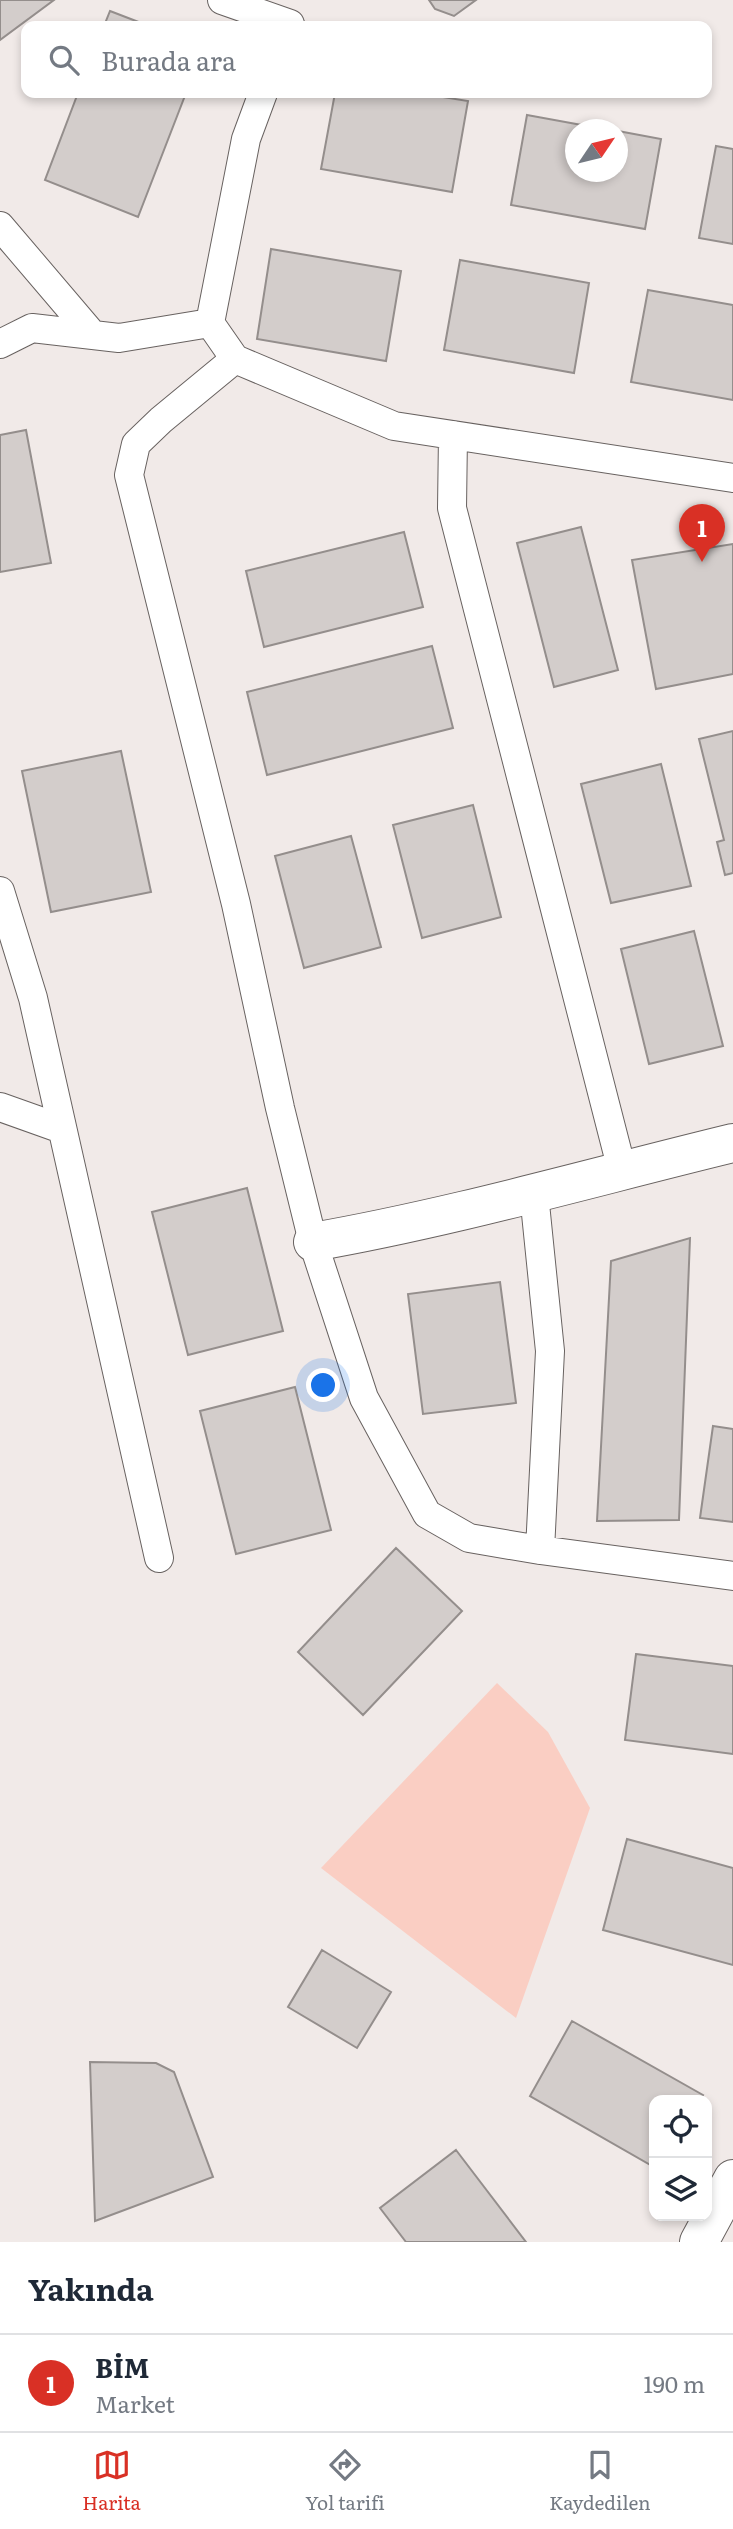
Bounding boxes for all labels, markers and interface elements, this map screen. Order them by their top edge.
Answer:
search box [21,21,712,98]
text: Burada ara [101,40,236,79]
icon: search [45,41,83,79]
north arrow [565,119,628,182]
pin: 1 [679,504,725,562]
your location [306,1368,340,1402]
map controls [649,2095,712,2221]
button: locate [649,2095,712,2158]
button: layers [649,2158,712,2221]
text: Yakında [28,2266,154,2310]
text: BİM [95,2347,149,2386]
text: 1 [46,2366,56,2400]
text: 190 m [643,2366,705,2400]
text: Market [95,2386,175,2420]
tab: Harita [82,2446,141,2516]
tab: Yol tarifi [305,2446,385,2516]
tab: Kaydedilen [549,2446,651,2516]

